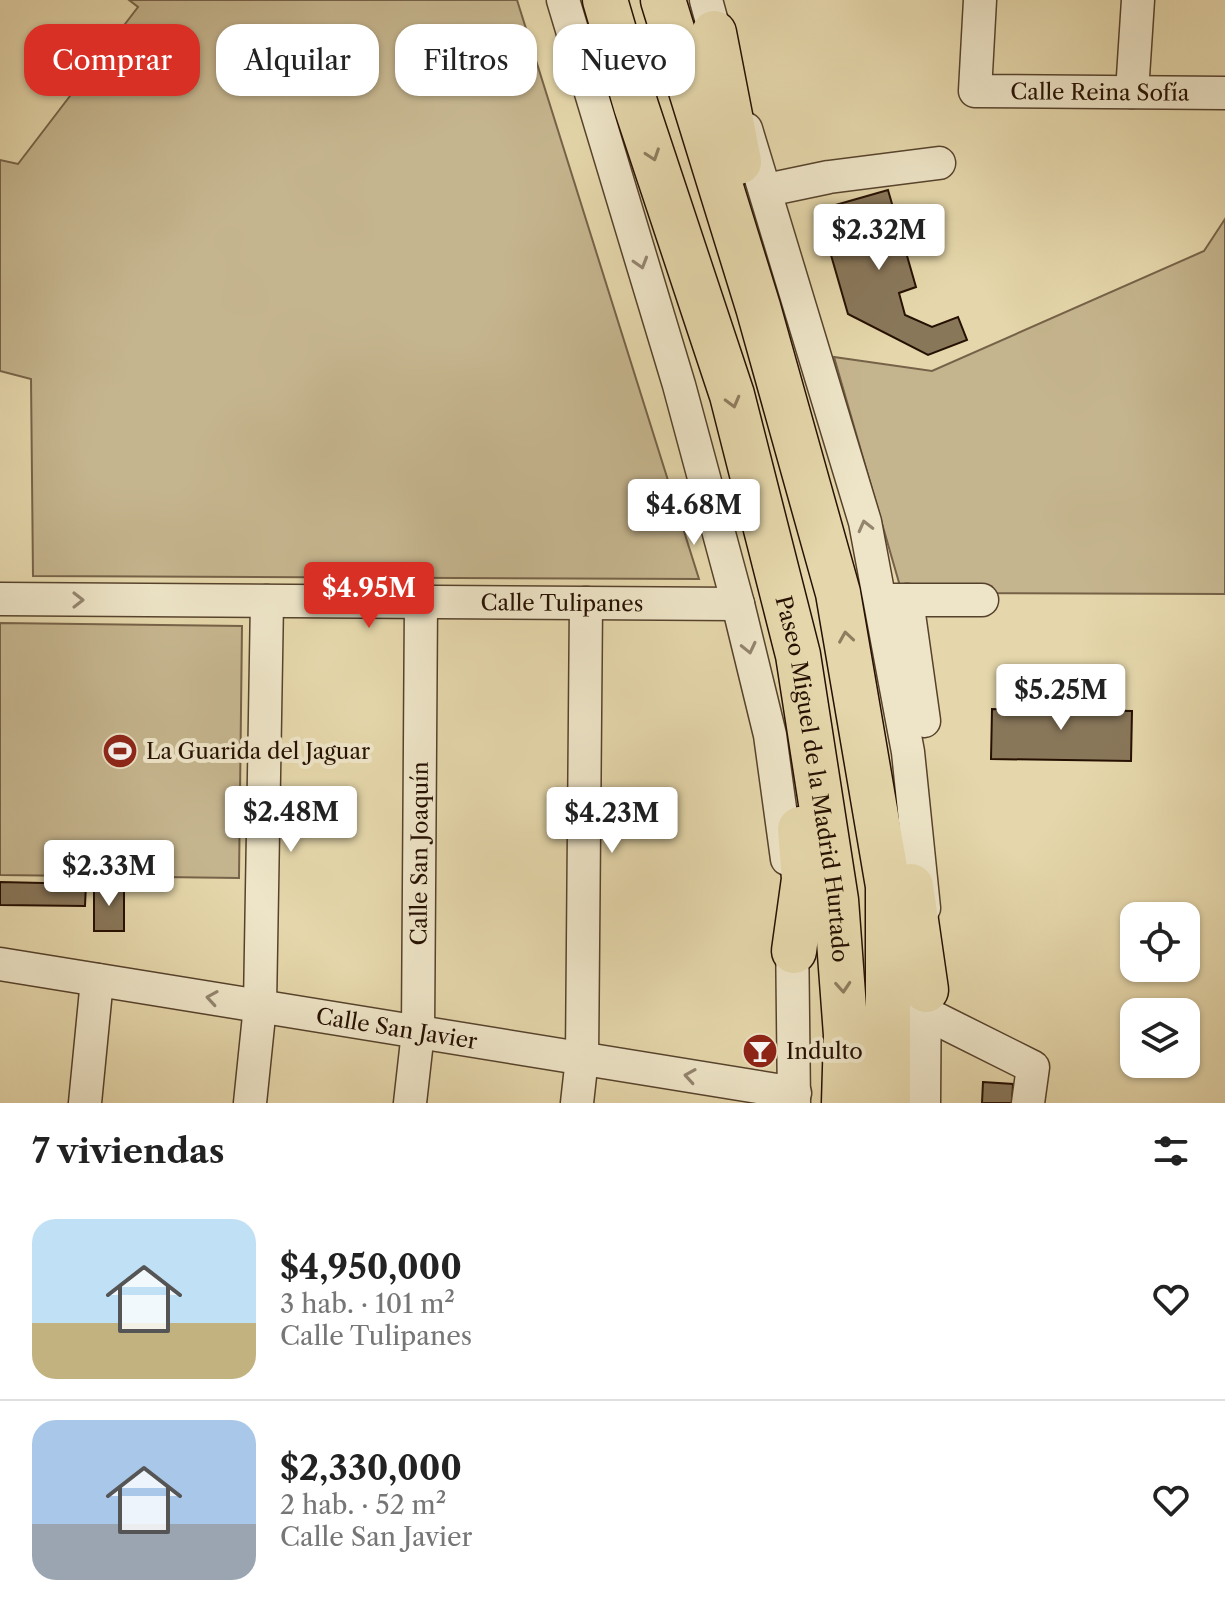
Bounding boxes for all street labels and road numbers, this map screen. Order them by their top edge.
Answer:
street label: Calle Reina Sofía [1010,78,1190,107]
street label: Calle Tulipanes [481,589,643,617]
street label: Paseo Miguel de la Madrid Hurtado [769,593,854,963]
street label: Calle San Joaquín [406,761,434,946]
street label: Calle San Javier [314,1003,479,1055]

